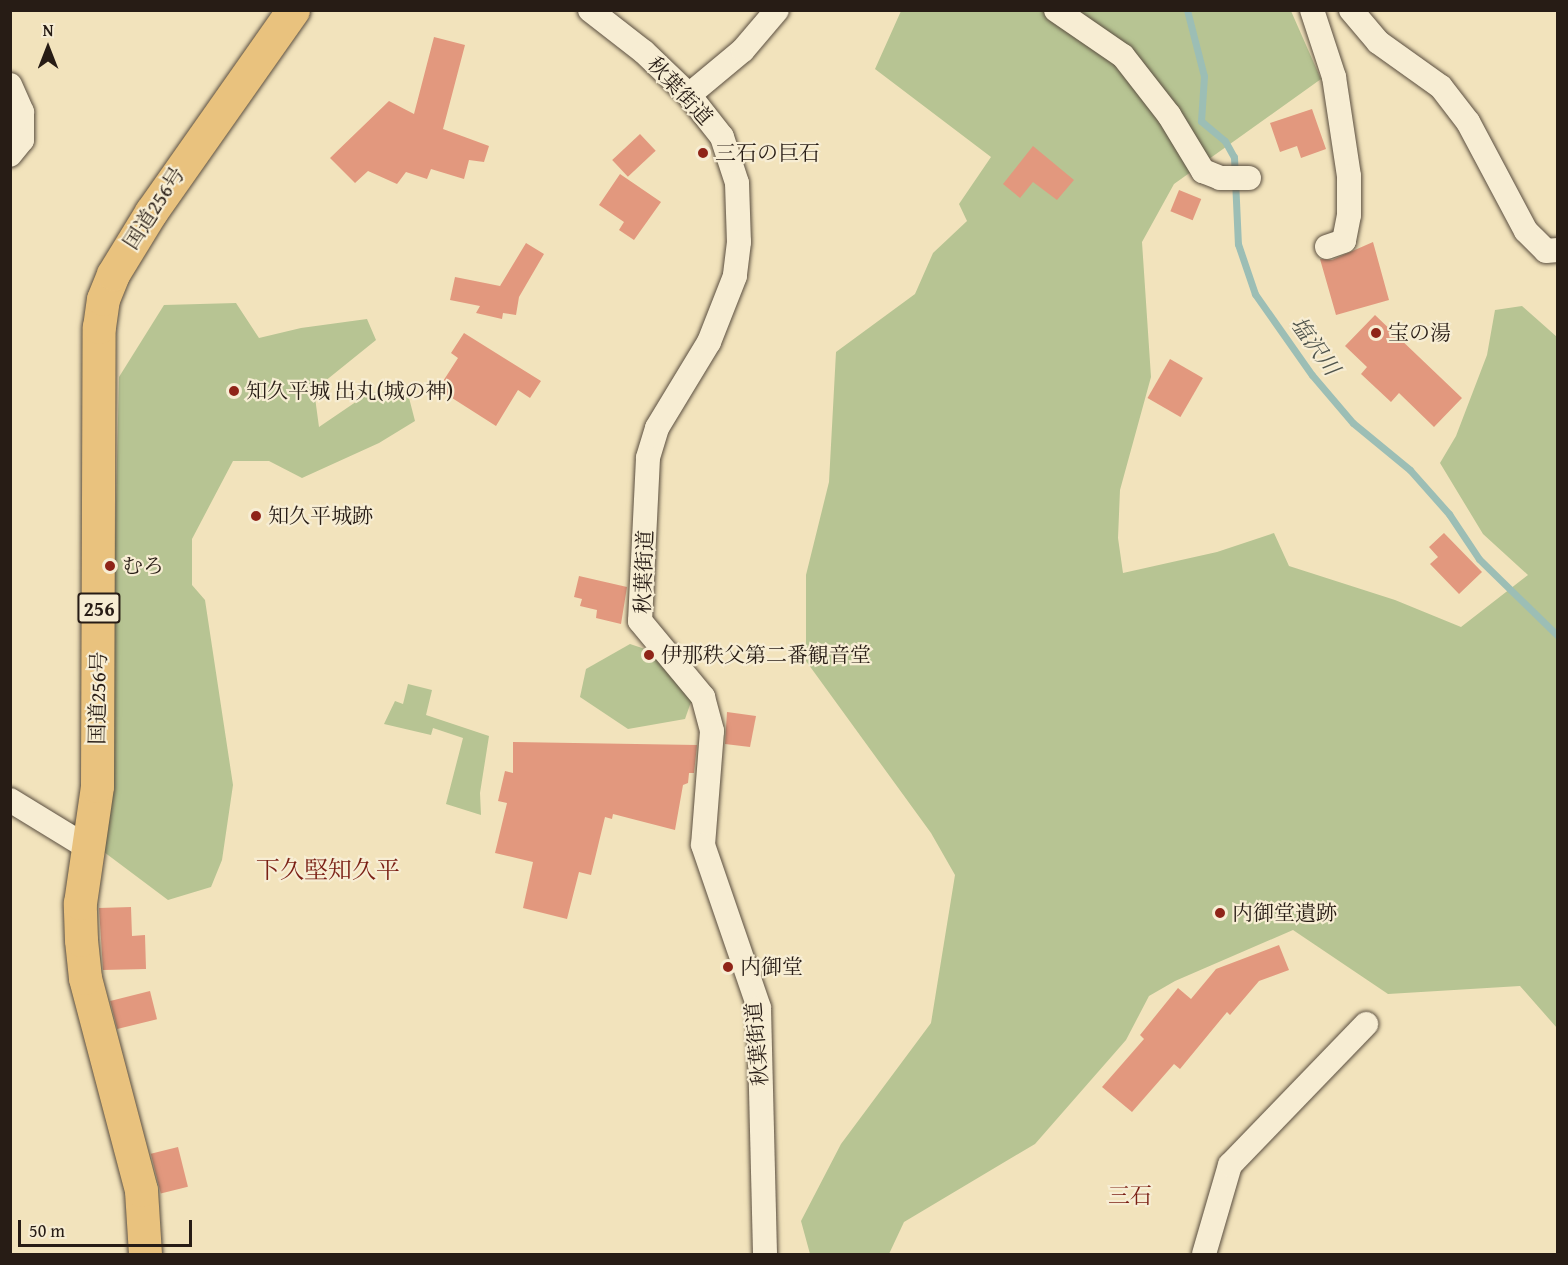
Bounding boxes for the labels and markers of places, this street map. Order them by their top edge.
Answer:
place label: 三石の巨石 [715,140,820,166]
marker: 三石の巨石 [696,146,710,160]
place label: 宝の湯 [1388,320,1451,346]
marker: 宝の湯 [1369,326,1383,340]
place label: 知久平城 出丸(城の神) [246,378,453,404]
marker: 知久平城 出丸(城の神) [227,384,241,398]
place label: 知久平城跡 [268,503,373,529]
marker: 知久平城跡 [249,509,263,523]
place label: むろ [122,553,164,579]
marker: むろ [103,559,117,573]
place label: 伊那秩父第二番観音堂 [661,642,871,668]
marker: 伊那秩父第二番観音堂 [642,648,656,662]
place label: 内御堂遺跡 [1232,900,1337,926]
marker: 内御堂遺跡 [1213,906,1227,920]
place label: 内御堂 [740,954,803,980]
marker: 内御堂 [721,960,735,974]

